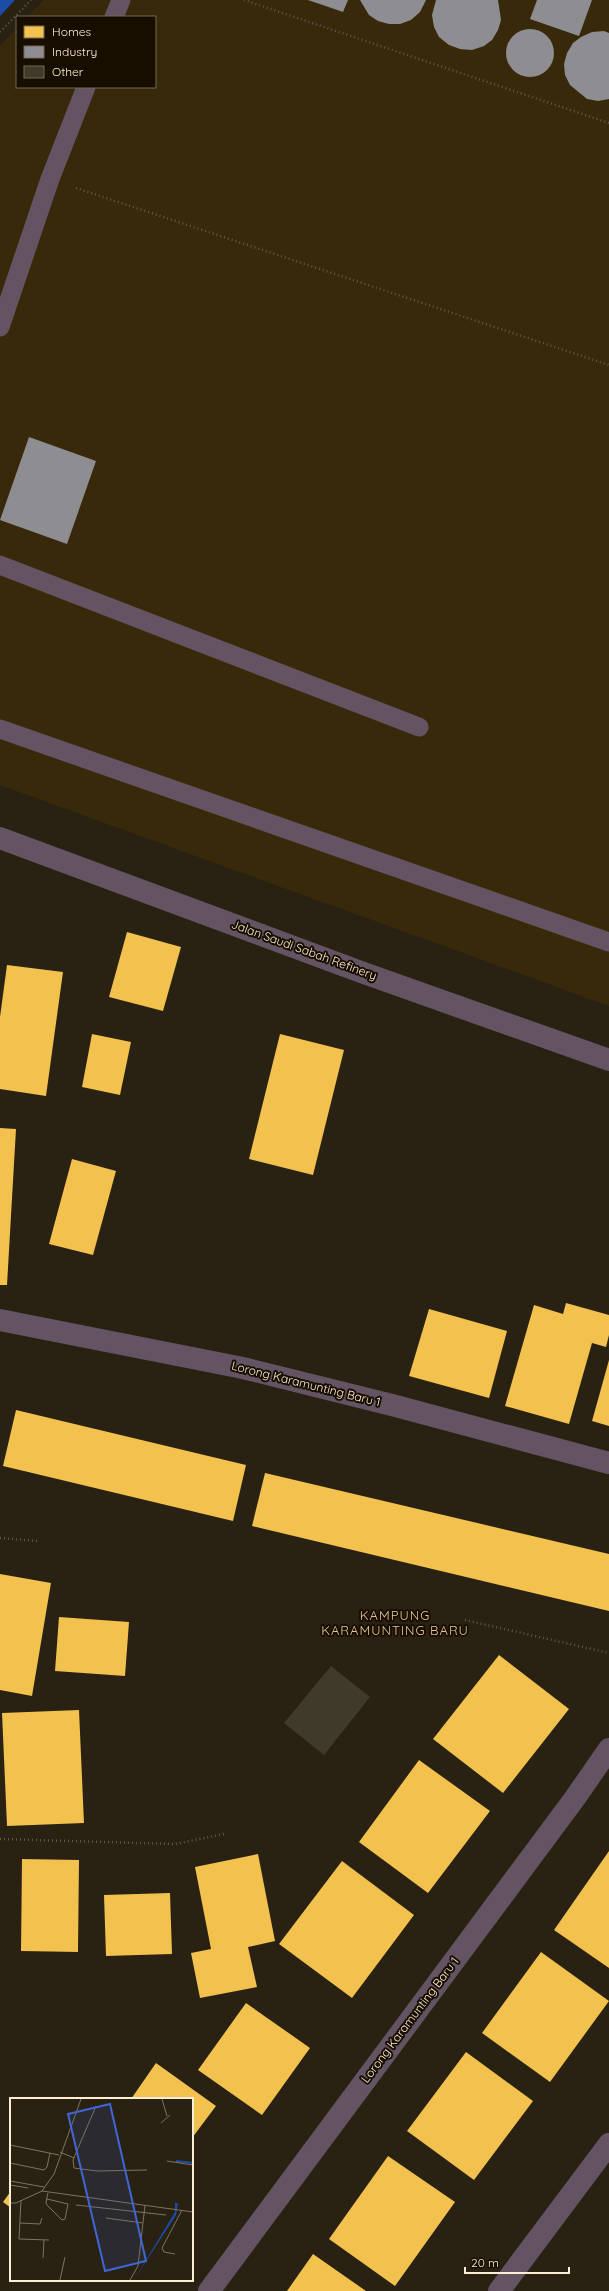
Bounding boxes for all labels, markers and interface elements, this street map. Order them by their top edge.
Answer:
legend [16,16,156,88]
text: Homes [52,24,92,39]
text: Industry [52,44,97,59]
text: Other [52,64,84,79]
street label: Jalan Saudi Sabah Refinery [229,916,379,983]
street label: Lorong Karamunting Baru 1 [230,1358,382,1409]
district label: KAMPUNG KARAMUNTING BARU [321,1607,469,1638]
street label: Lorong Karamunting Baru 1 [357,1954,462,2085]
inset map [10,2098,193,2281]
scale bar [465,2249,569,2275]
text: 20 m [471,2255,499,2270]

